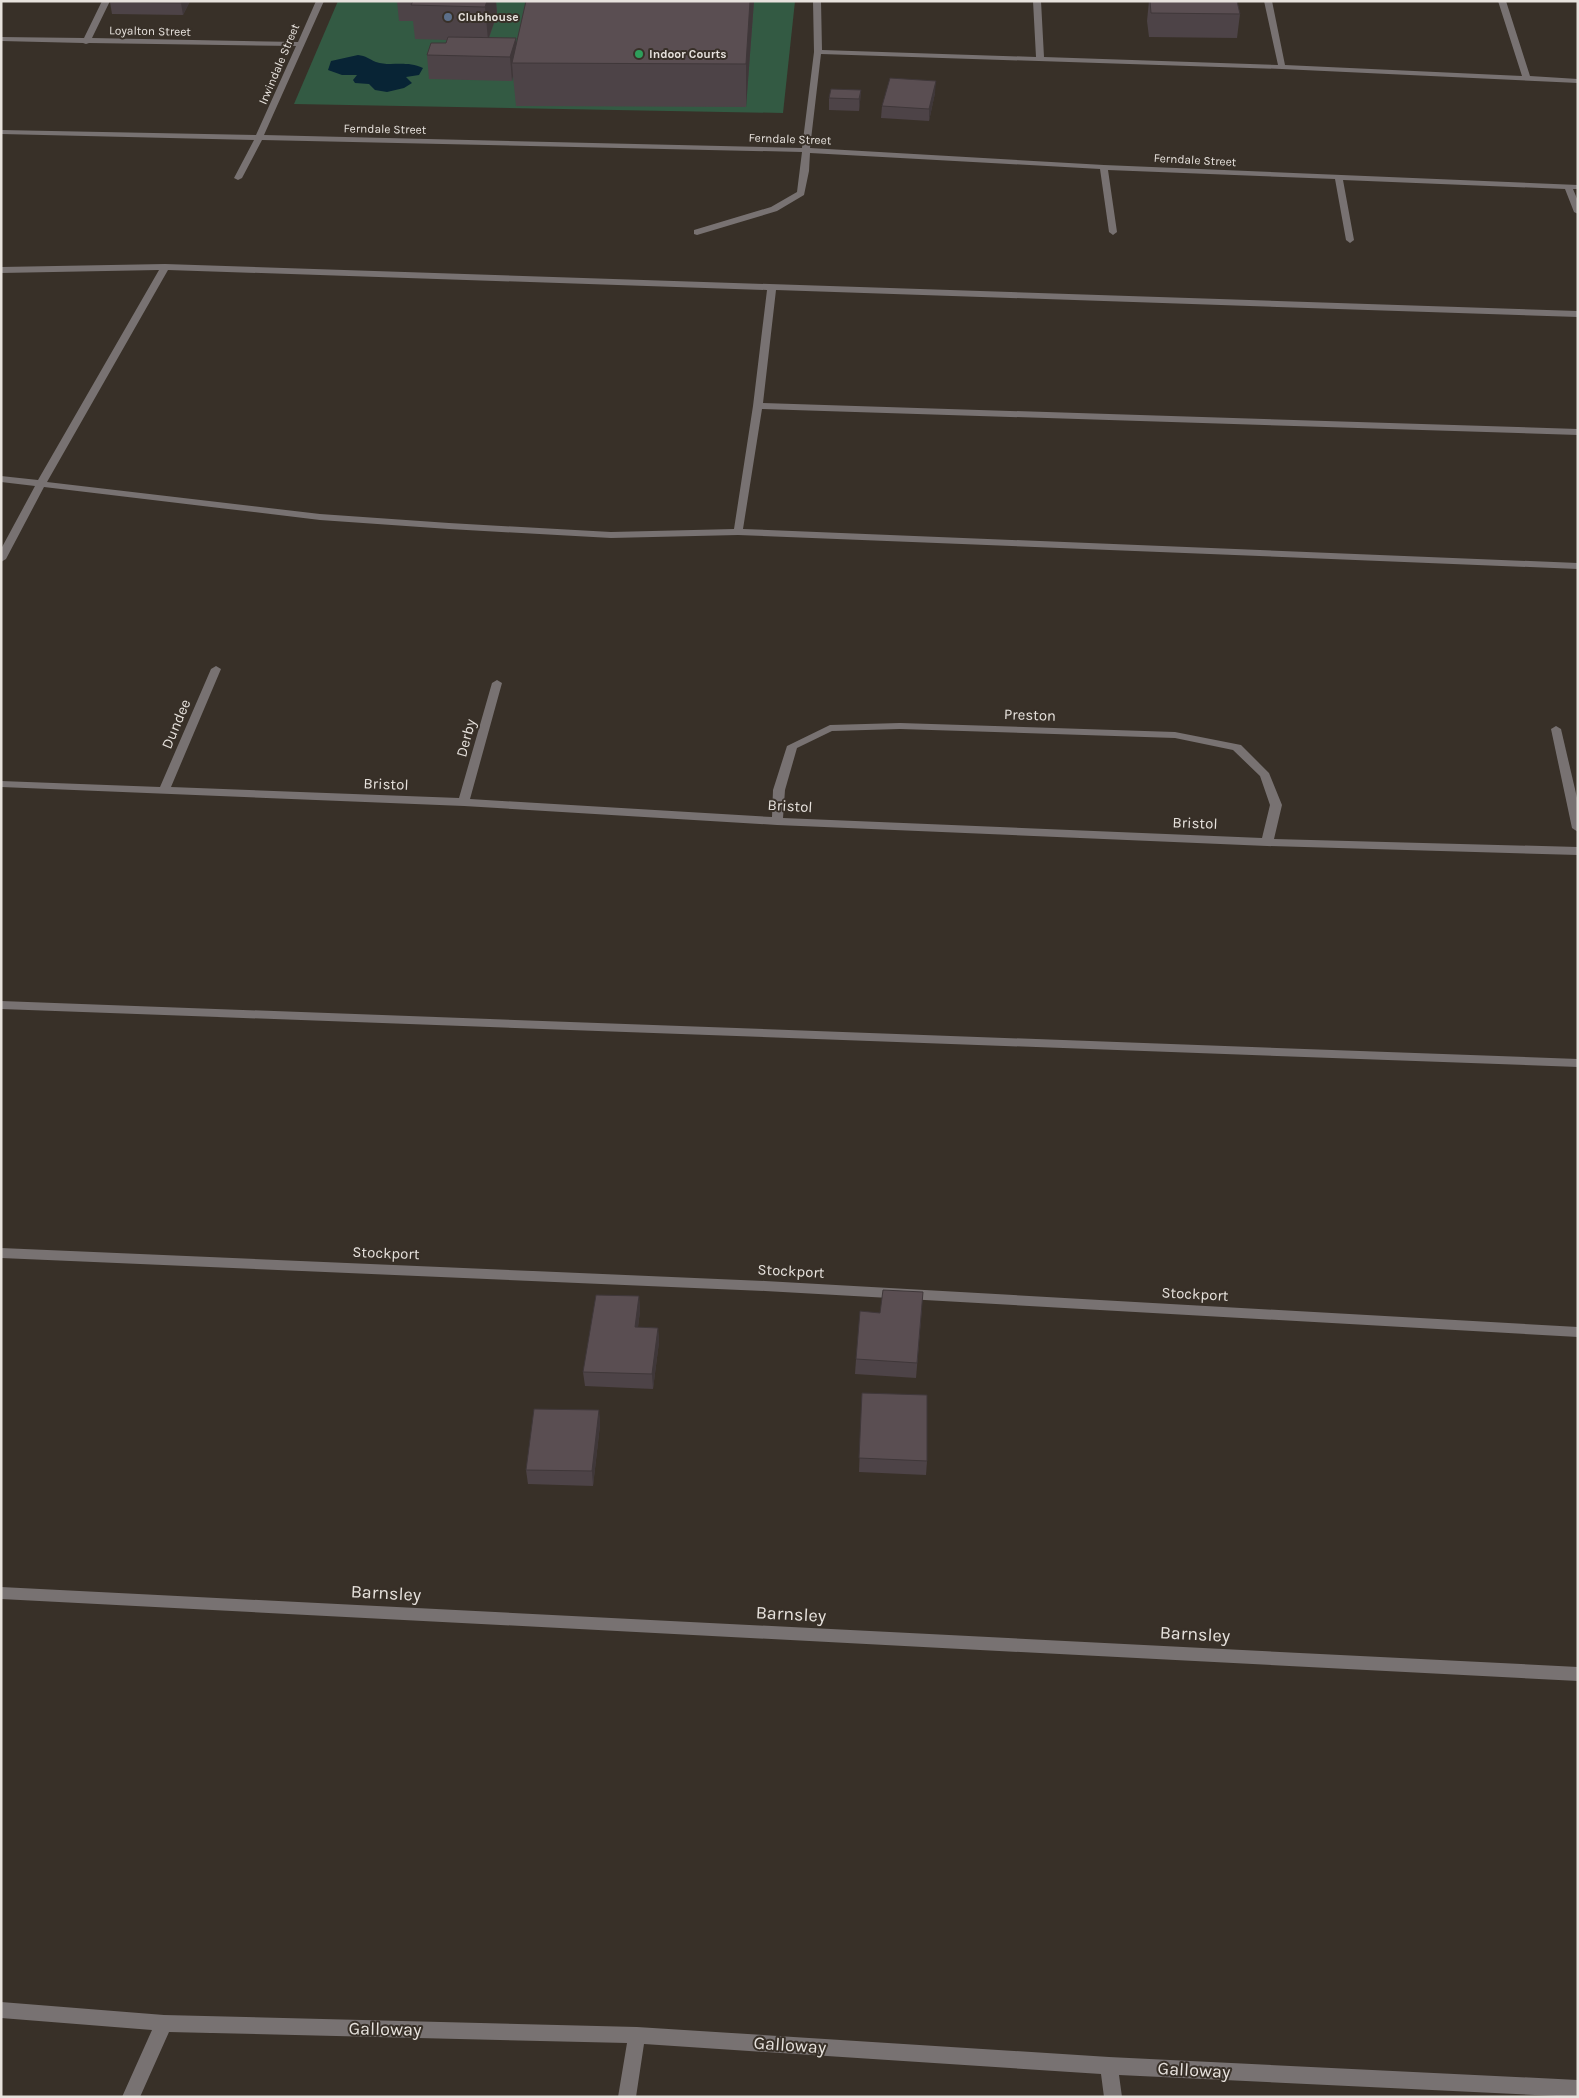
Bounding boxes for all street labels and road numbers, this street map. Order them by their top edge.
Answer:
street label: Irwindale Street [256,21,302,106]
street label: Loyalton Street [109,23,192,39]
street label: Ferndale Street [344,121,427,137]
street label: Ferndale Street [748,131,832,147]
street label: Ferndale Street [1153,151,1237,169]
street label: Dundee [157,696,195,752]
street label: Preston [1004,705,1056,725]
street label: Derby [452,717,480,759]
street label: Bristol [363,774,409,794]
street label: Bristol [767,796,813,816]
street label: Bristol [1172,813,1218,833]
street label: Stockport [352,1243,420,1263]
street label: Stockport [757,1260,825,1282]
street label: Stockport [1161,1283,1229,1305]
street label: Barnsley [350,1580,422,1606]
street label: Barnsley [755,1601,827,1627]
street label: Barnsley [1159,1621,1231,1647]
street label: Galloway [348,2017,422,2041]
street label: Galloway [753,2031,828,2059]
street label: Galloway [1157,2057,1232,2083]

